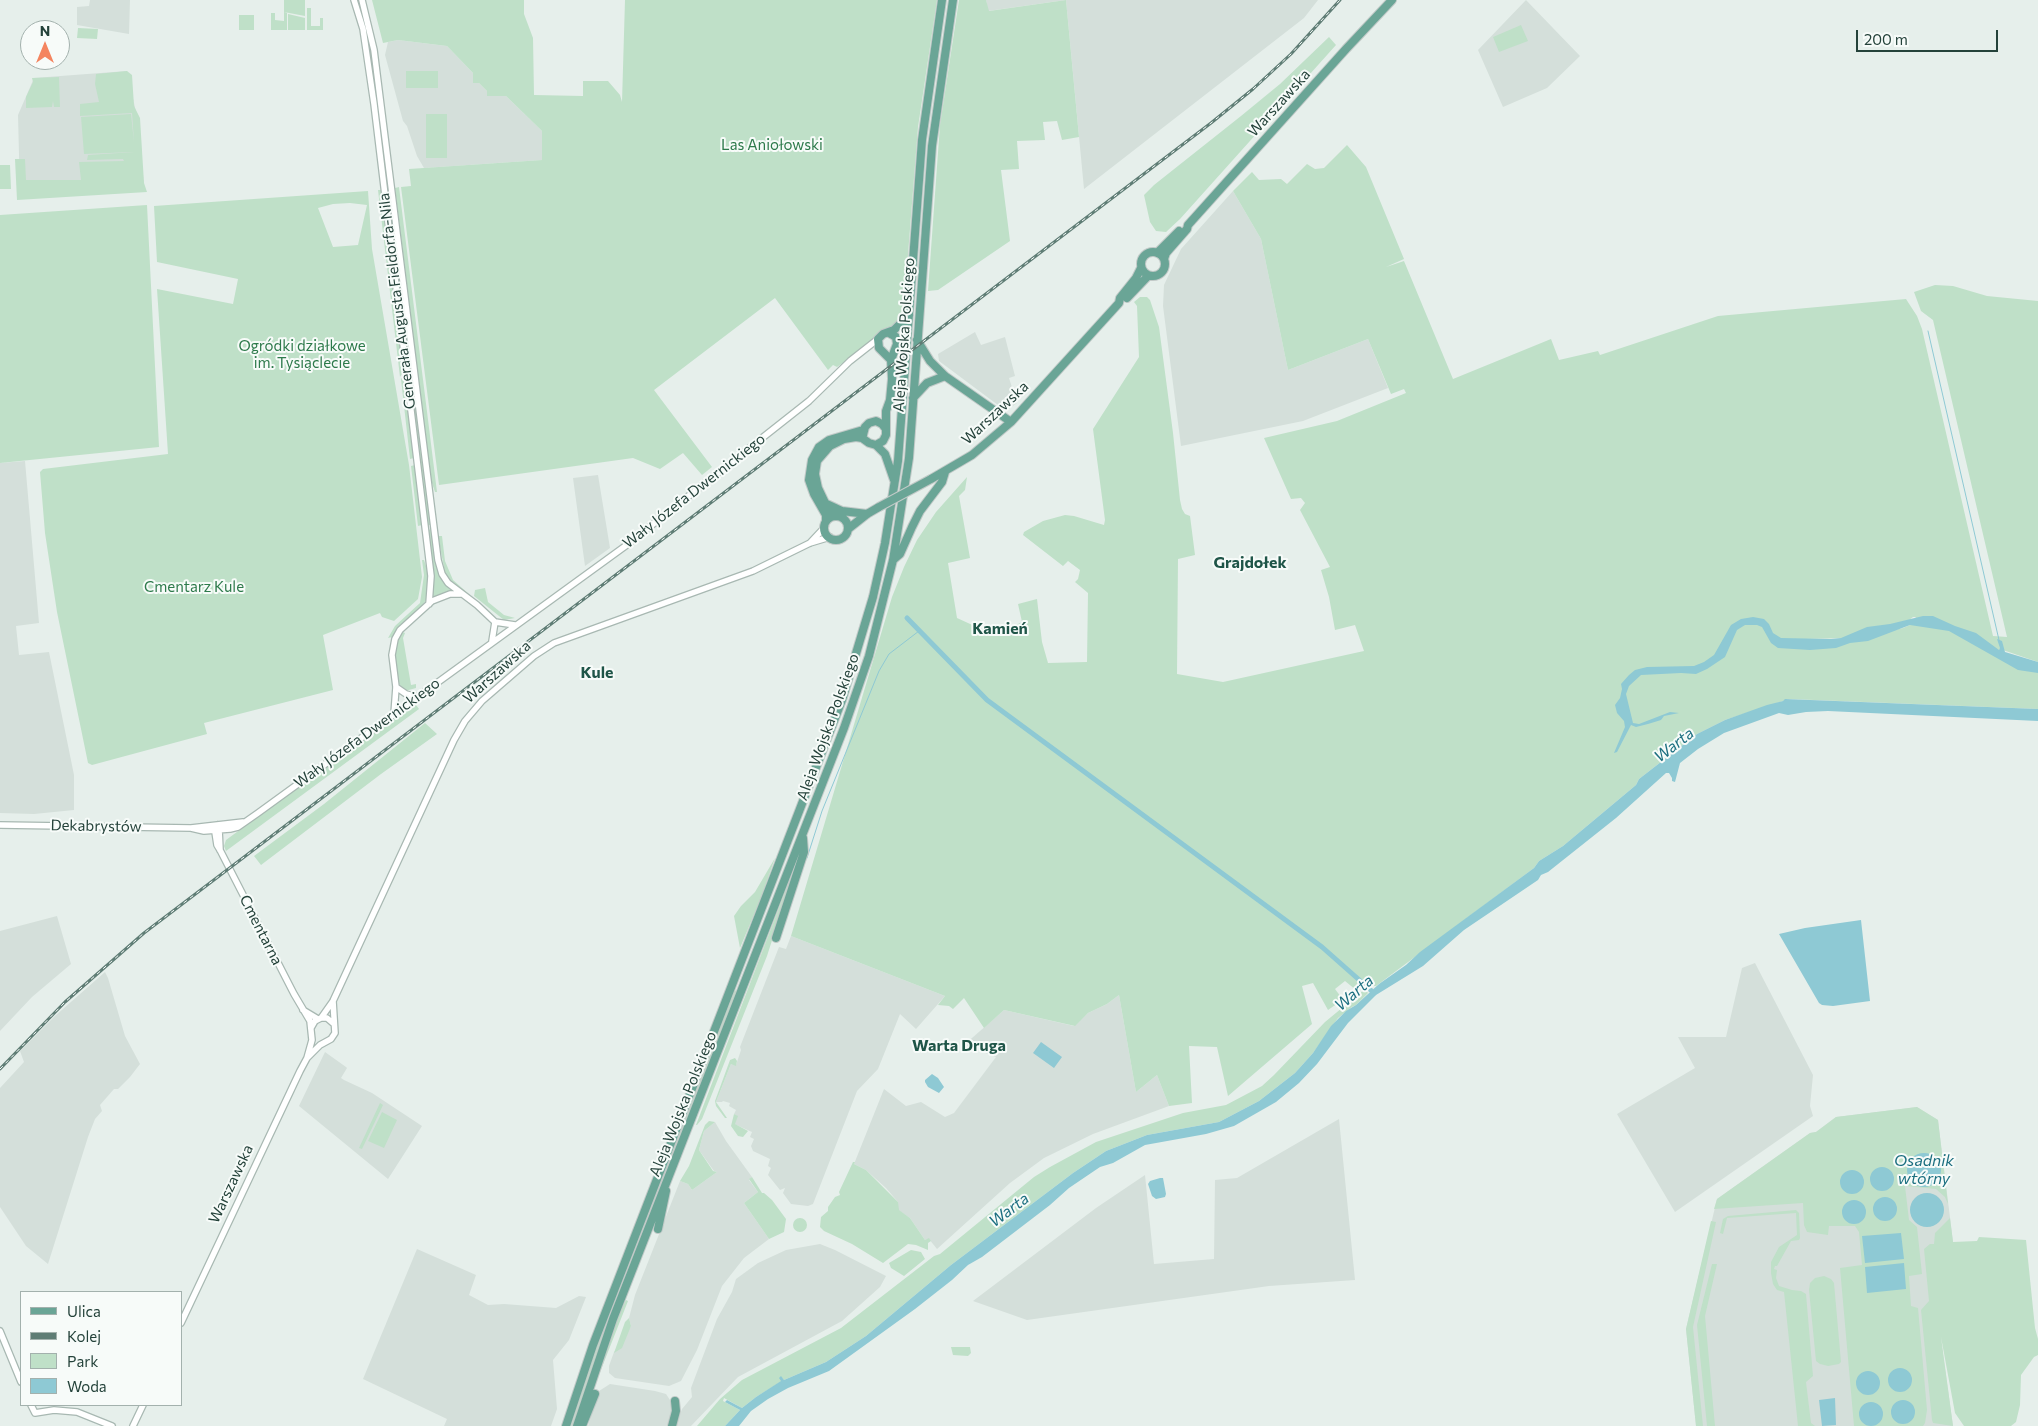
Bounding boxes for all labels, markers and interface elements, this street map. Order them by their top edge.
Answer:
north arrow [20,20,70,70]
scale bar [1858,20,2000,52]
text: N [40,22,50,39]
text: 200 m [1864,30,1908,48]
street label: Warszawska [1244,65,1314,141]
park label: Las Aniołowski [721,136,823,154]
street label: Generała Augusta Fieldorfa-Nila [375,192,419,410]
street label: Aleja Wojska Polskiego [890,257,918,413]
park label: Ogródki działkowe im. Tysiąclecie [238,337,366,372]
street label: Warszawska [958,377,1032,449]
street label: Wały Józefa Dwernickiego [619,430,769,552]
district label: Grajdołek [1213,553,1287,573]
park label: Cmentarz Kule [144,578,244,596]
district label: Kamień [972,619,1028,639]
street label: Warszawska [459,637,535,707]
street label: Aleja Wojska Polskiego [793,651,863,803]
district label: Kule [581,663,613,683]
street label: Wały Józefa Dwernickiego [291,674,443,792]
water label: Warta [1650,724,1698,766]
street label: Dekabrystów [50,816,142,836]
street label: Cmentarna [236,892,286,968]
water label: Warta [1331,971,1377,1015]
street label: Aleja Wojska Polskiego [646,1029,720,1179]
district label: Warta Druga [912,1036,1006,1056]
street label: Warszawska [205,1142,257,1226]
water label: Osadnik wtórny [1894,1151,1954,1189]
water label: Warta [985,1189,1033,1231]
legend [20,1291,182,1406]
text: Ulica [67,1302,101,1320]
text: Kolej [67,1327,101,1345]
text: Park [67,1352,98,1370]
text: Woda [67,1377,107,1395]

